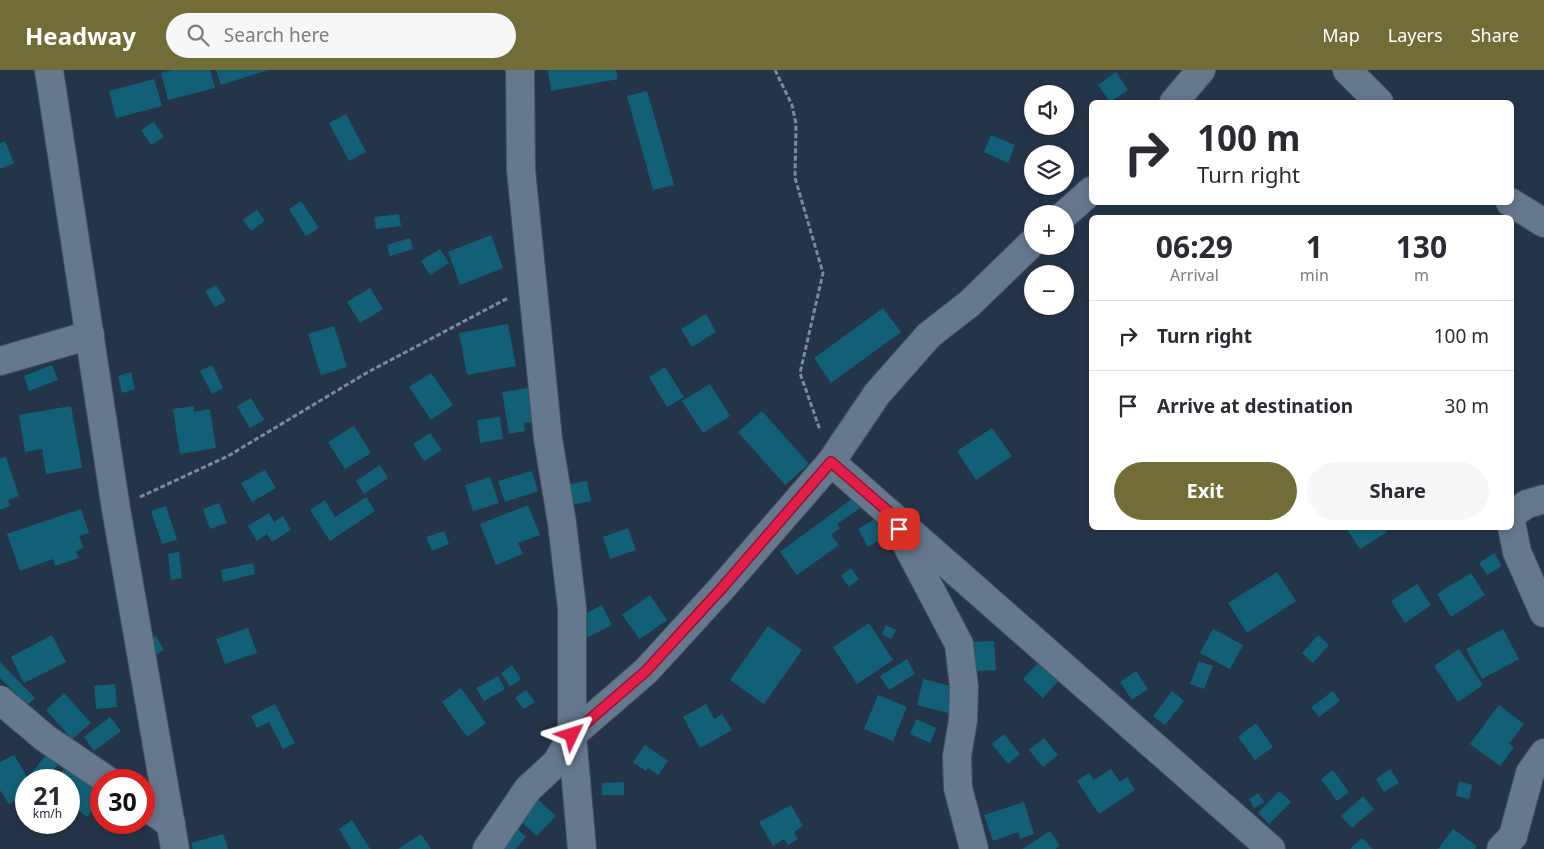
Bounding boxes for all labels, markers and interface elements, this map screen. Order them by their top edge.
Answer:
search box [166,13,516,58]
text: Headway [25,19,136,52]
icon: search [184,21,212,49]
text: Search here [224,22,330,48]
text: Map [1322,23,1360,47]
text: Layers [1388,23,1443,47]
text: Share [1471,23,1519,47]
map controls [1024,85,1074,315]
button: sound [1024,85,1074,135]
text: 100 m [1197,114,1300,161]
icon: right [1114,120,1179,185]
button: layers [1024,145,1074,195]
text: Turn right [1197,159,1300,189]
button: + [1024,205,1074,255]
text: 06:29 [1156,226,1233,267]
text: 1 [1306,226,1323,267]
text: 130 [1396,226,1447,267]
text: Arrival [1170,264,1219,286]
text: min [1300,264,1329,286]
text: m [1414,264,1429,286]
button: − [1024,265,1074,315]
icon: right [1114,322,1142,350]
text: Turn right [1157,323,1252,349]
text: 100 m [1434,323,1489,349]
icon: arrive [1114,392,1142,420]
text: Arrive at destination [1157,393,1353,419]
text: 30 m [1445,393,1489,419]
button: Exit [1114,462,1297,520]
button: Share [1307,462,1489,520]
pin [878,508,920,550]
icon: arrive [885,515,913,543]
position arrow [545,708,597,760]
speed limit sign: 30 [90,769,155,834]
text: 21 [33,778,62,812]
text: km/h [33,805,62,822]

